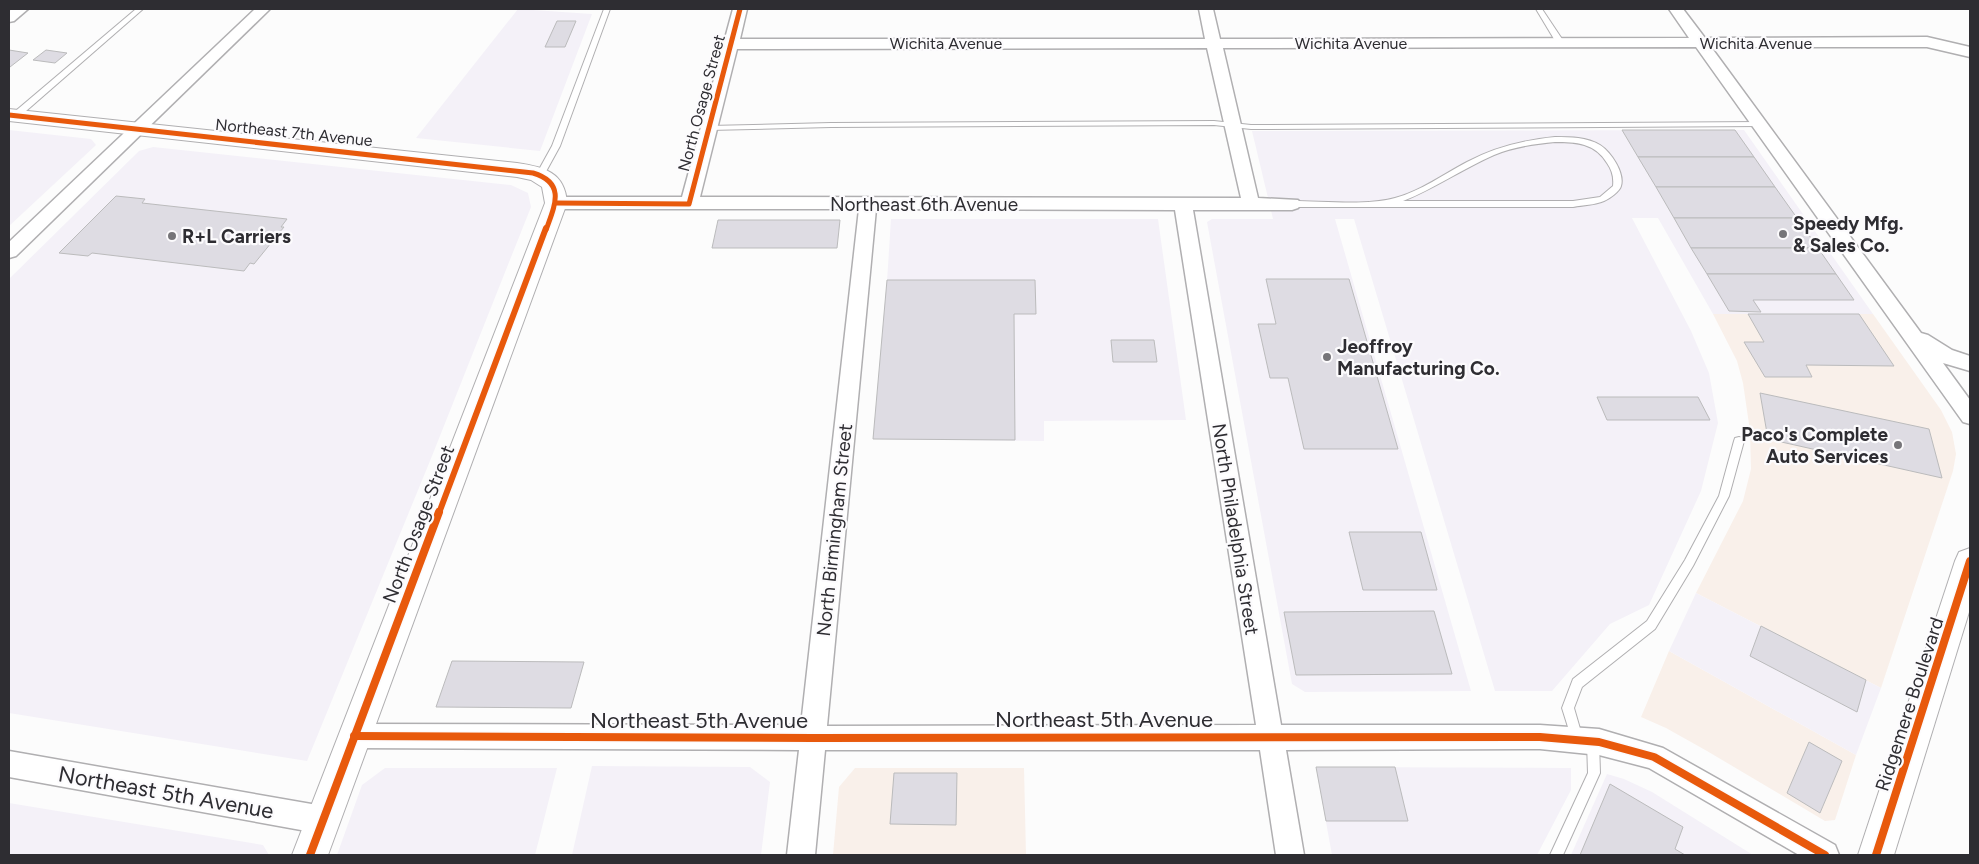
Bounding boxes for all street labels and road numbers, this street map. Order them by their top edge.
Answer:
street label: North Osage Street [674,33,729,174]
street label: Wichita Avenue [890,34,1003,53]
street label: Wichita Avenue [1295,34,1408,53]
street label: Wichita Avenue [1700,34,1813,53]
street label: Northeast 7th Avenue [214,115,374,150]
street label: Northeast 6th Avenue [830,193,1018,216]
street label: North Philadelphia Street [1207,422,1264,637]
street label: North Birmingham Street [812,423,857,638]
street label: North Osage Street [378,442,459,606]
street label: Ridgemere Boulevard [1871,614,1948,794]
street label: Northeast 5th Avenue [995,706,1213,733]
street label: Northeast 5th Avenue [590,707,808,734]
street label: Northeast 5th Avenue [56,760,276,825]

